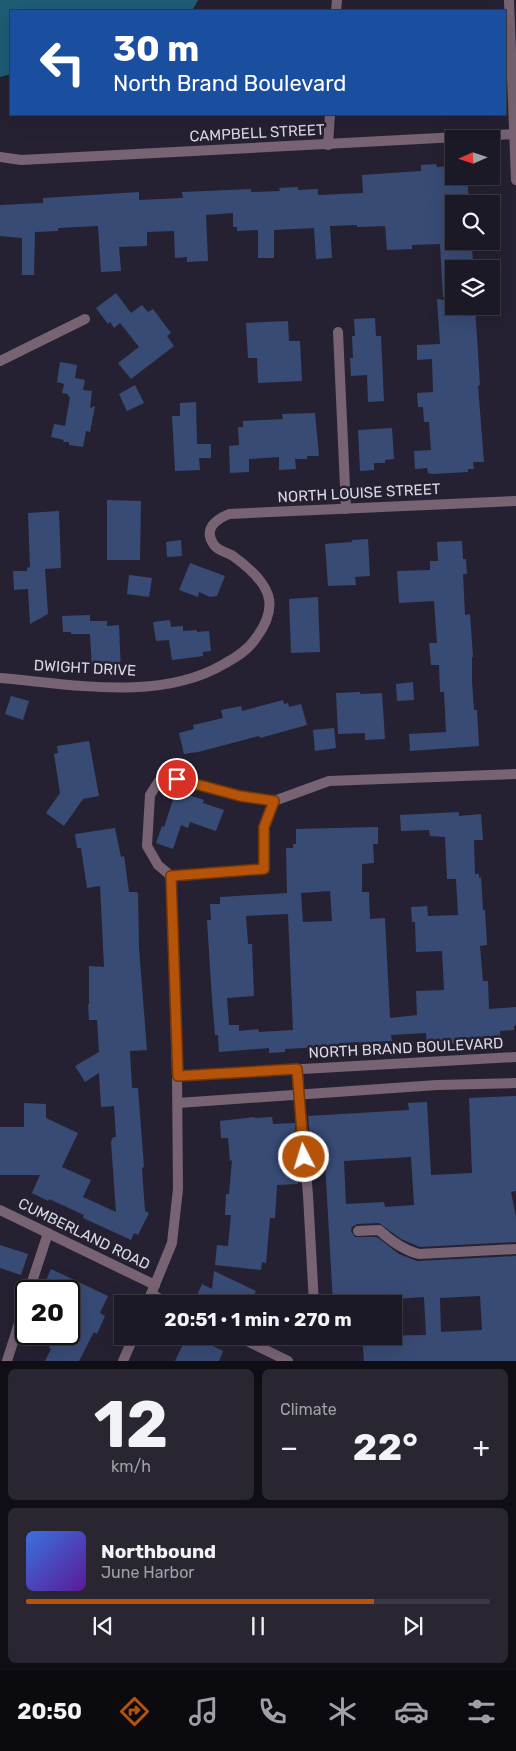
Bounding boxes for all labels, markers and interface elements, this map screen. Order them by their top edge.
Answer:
text: 30 m [113,28,199,70]
icon: left [30,30,95,95]
text: North Brand Boulevard [113,70,346,97]
street label: CAMPBELL STREET [189,120,325,146]
north arrow [445,130,500,185]
map controls [445,130,500,315]
button: search [445,195,500,250]
button: layers [445,260,500,315]
street label: NORTH LOUISE STREET [277,480,441,506]
street label: DWIGHT DRIVE [33,656,137,680]
pin [156,758,198,800]
icon: arrive [163,765,191,793]
street label: NORTH BRAND BOULEVARD [308,1034,504,1062]
position arrow [277,1130,329,1182]
street label: CUMBERLAND ROAD [15,1194,153,1274]
speed limit sign: 20 [15,1280,80,1345]
text: 20:51 · 1 min · 270 m [164,1308,352,1331]
text: 12 [94,1386,168,1463]
text: Climate [280,1400,337,1419]
text: 22° [353,1424,418,1470]
text: − [280,1431,298,1464]
text: + [473,1431,490,1464]
text: km/h [111,1457,151,1476]
text: Northbound [101,1540,216,1563]
text: June Harbor [101,1563,194,1582]
icon: previous [89,1612,117,1640]
icon: pause [244,1612,272,1640]
icon: next [399,1612,427,1640]
icon: directions [117,1694,152,1729]
icon: music [186,1694,221,1729]
icon: phone [255,1694,290,1729]
icon: climate [325,1694,360,1729]
icon: car [394,1694,429,1729]
icon: filters [464,1694,499,1729]
text: 20:50 [17,1698,82,1725]

